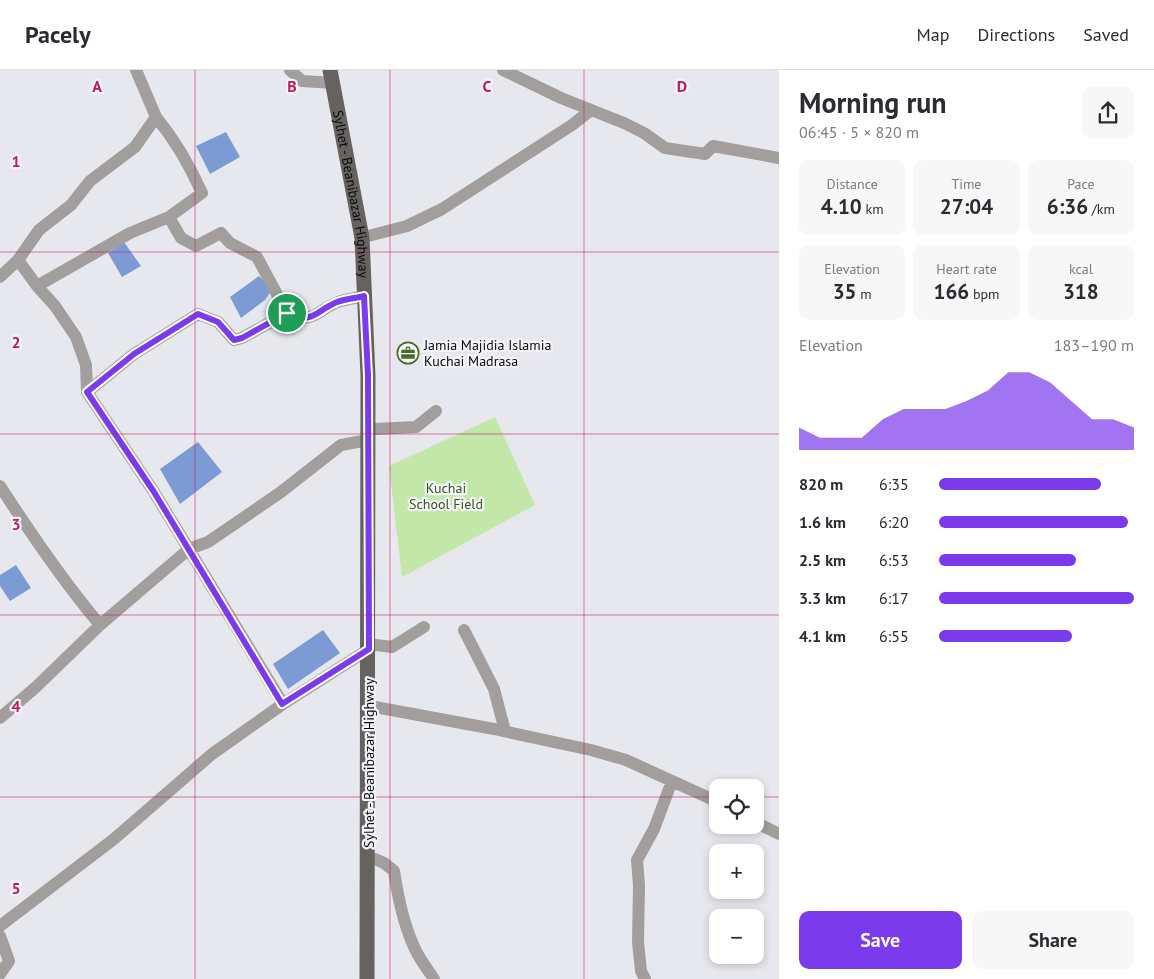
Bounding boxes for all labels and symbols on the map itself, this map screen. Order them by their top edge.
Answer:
text: A [92,76,102,96]
text: B [287,76,297,96]
text: C [483,76,492,96]
text: D [677,76,687,96]
street label: Sylhet - Beanibazar Highway [329,109,373,279]
text: 1 [11,151,21,171]
pin [266,292,308,334]
text: 2 [11,332,21,352]
place label: Jamia Majidia Islamia Kuchai Madrasa [423,336,551,370]
office icon: Jamia Majidia Islamia Kuchai Madrasa [396,341,420,365]
park label: Kuchai School Field [409,479,483,513]
text: 3 [11,514,21,534]
street label: Sylhet - Beanibazar Highway [360,678,378,848]
text: 4 [11,696,21,716]
text: 5 [11,878,21,898]

